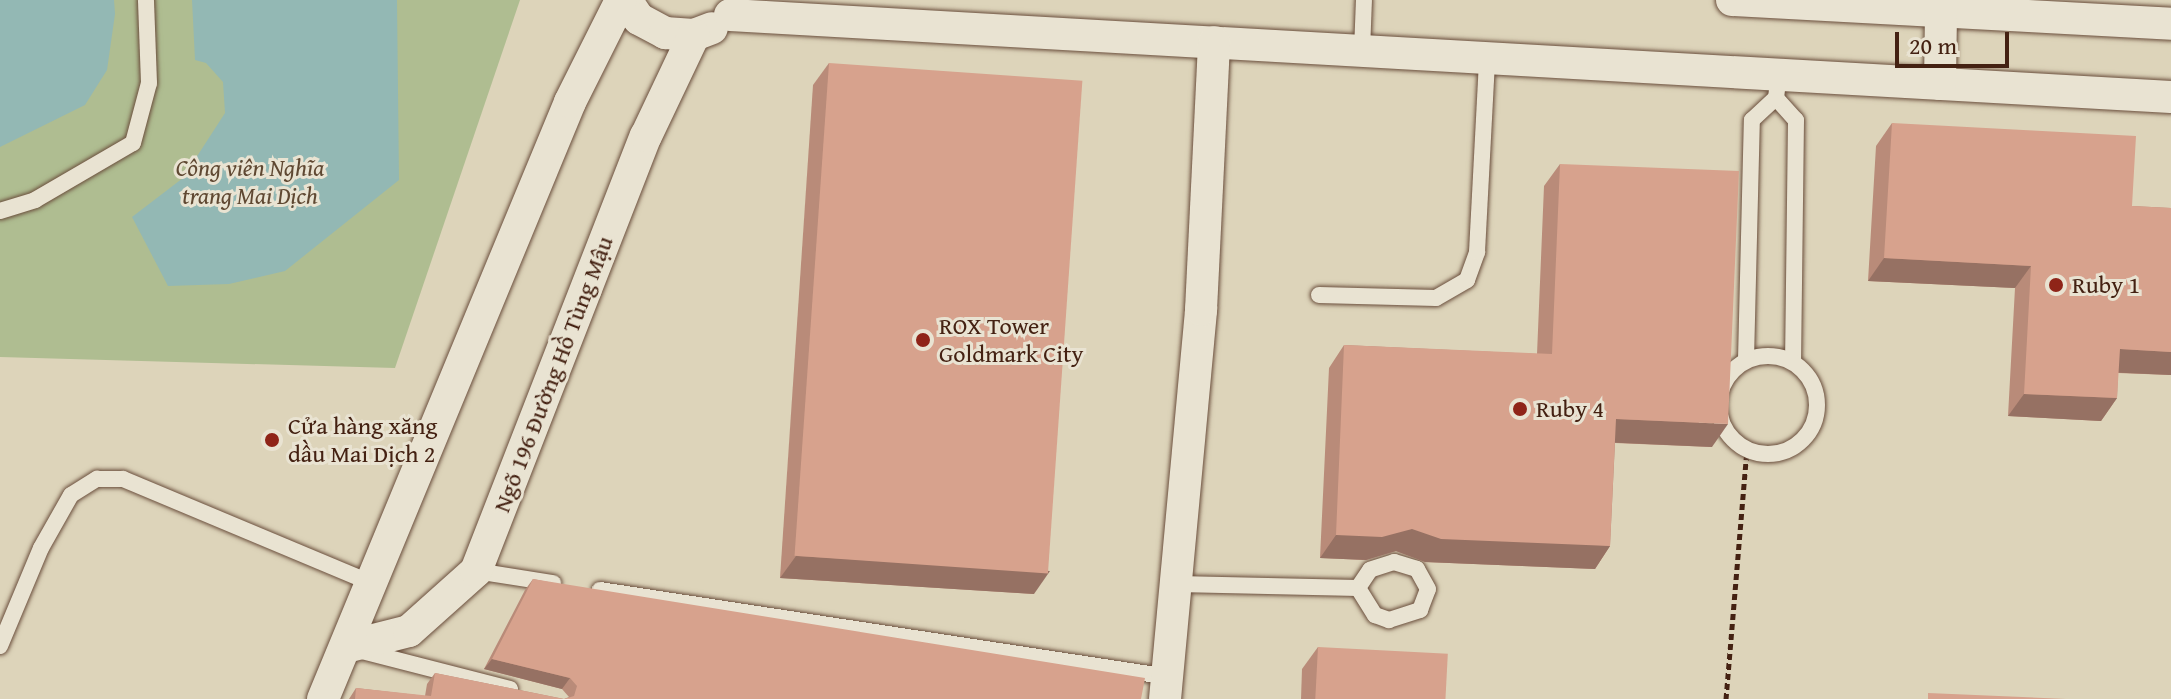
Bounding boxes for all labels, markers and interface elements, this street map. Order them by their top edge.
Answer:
scale bar [1899,16,2013,66]
text: 20 m [1909,28,1957,63]
park label: Công viên Nghĩa trang Mai Dịch [176,154,324,210]
street label: Ngõ 196 Đường Hồ Tùng Mậu [487,232,619,516]
place label: Ruby 1 [2072,271,2140,299]
marker: Ruby 1 [2047,276,2065,294]
place label: ROX Tower Goldmark City [939,312,1083,368]
marker: ROX Tower Goldmark City [914,331,932,349]
place label: Ruby 4 [1536,395,1604,423]
marker: Ruby 4 [1511,400,1529,418]
place label: Cửa hàng xăng dầu Mai Dịch 2 [288,412,437,468]
marker: Cửa hàng xăng dầu Mai Dịch 2 [263,431,281,449]

